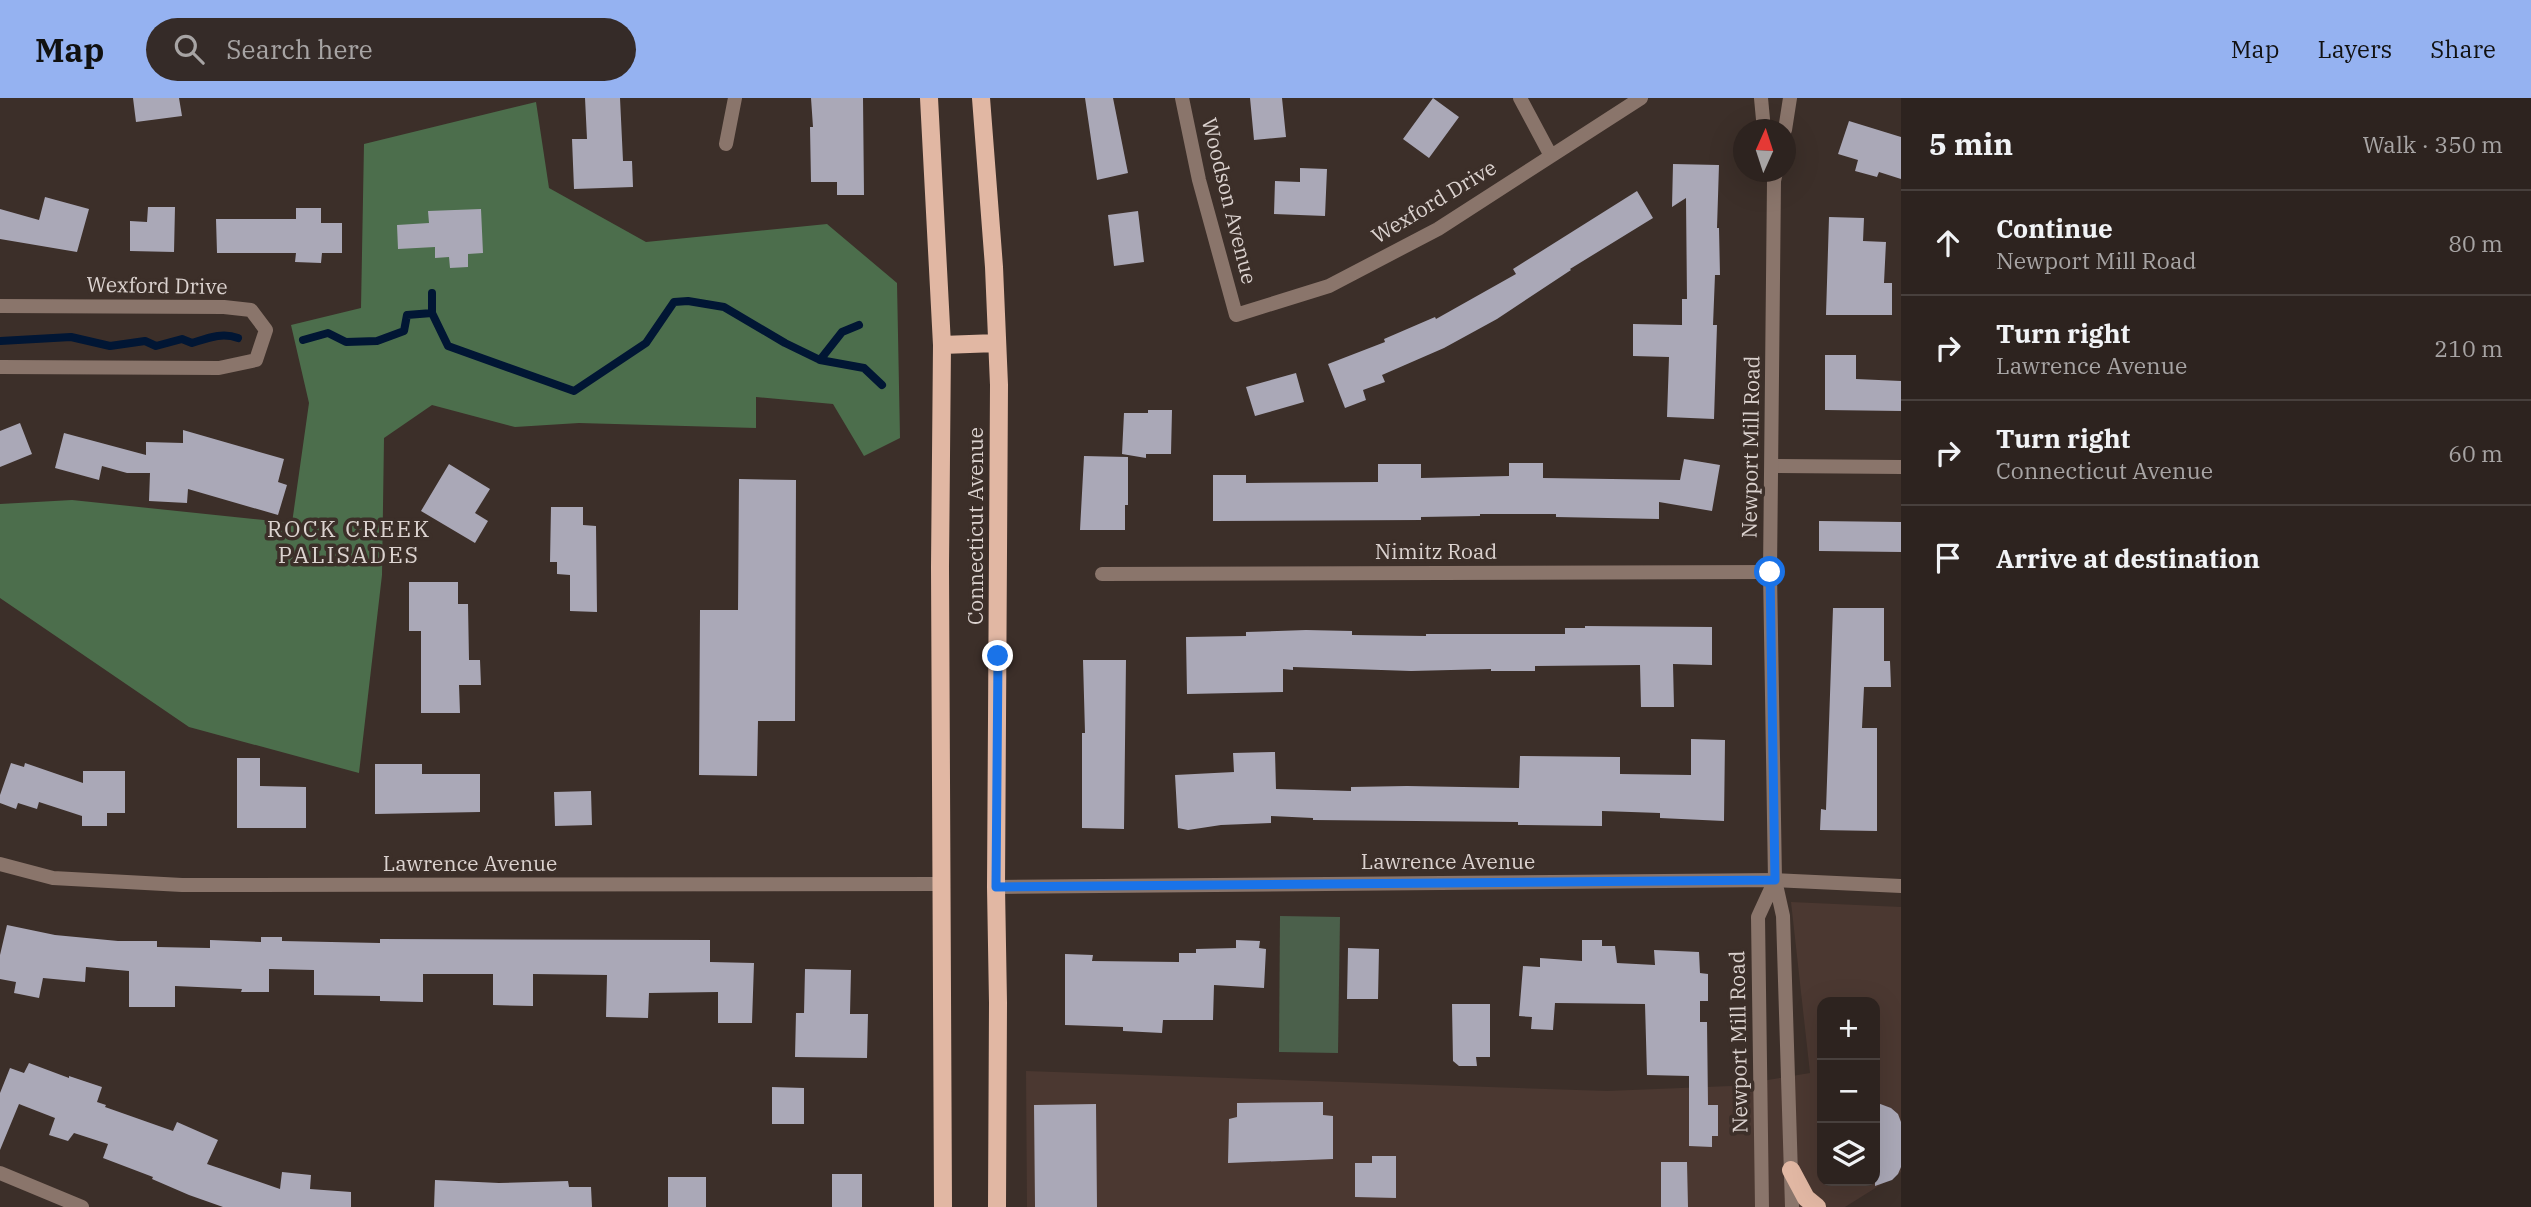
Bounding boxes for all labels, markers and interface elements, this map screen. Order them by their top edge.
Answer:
search box [146,18,636,81]
text: Map [35,28,104,71]
icon: search [170,30,208,68]
text: Search here [226,32,373,66]
text: Map [2231,33,2279,65]
text: Layers [2317,33,2392,65]
text: Share [2430,33,2496,65]
street label: Woodson Avenue [1196,115,1264,287]
north arrow [1733,119,1796,182]
text: 5 min [1929,124,2013,163]
text: Walk · 350 m [2362,129,2503,159]
street label: Wexford Drive [1366,153,1501,249]
text: Continue [1996,211,2113,245]
icon: ahead [1929,224,1967,262]
text: 80 m [2448,228,2503,258]
text: Newport Mill Road [1996,245,2196,275]
street label: Wexford Drive [86,270,228,300]
text: Turn right [1996,316,2130,350]
icon: right [1929,329,1967,367]
text: 210 m [2434,333,2503,363]
text: Lawrence Avenue [1996,350,2187,380]
street label: Newport Mill Road [1734,355,1766,539]
text: Turn right [1996,421,2130,455]
street label: Connecticut Avenue [961,427,989,625]
icon: right [1929,434,1967,472]
text: 60 m [2448,438,2503,468]
text: Connecticut Avenue [1996,455,2213,485]
district label: ROCK CREEK PALISADES [267,513,431,569]
street label: Nimitz Road [1375,537,1498,565]
icon: arrive [1929,539,1967,577]
text: Arrive at destination [1996,541,2260,575]
route start [1754,556,1785,587]
route end [982,640,1013,671]
street label: Lawrence Avenue [1361,847,1535,875]
street label: Lawrence Avenue [383,849,557,877]
street label: Newport Mill Road [1722,950,1754,1134]
map controls [1817,997,1880,1186]
button: + [1817,997,1880,1060]
button: − [1817,1060,1880,1123]
button: layers [1817,1123,1880,1186]

